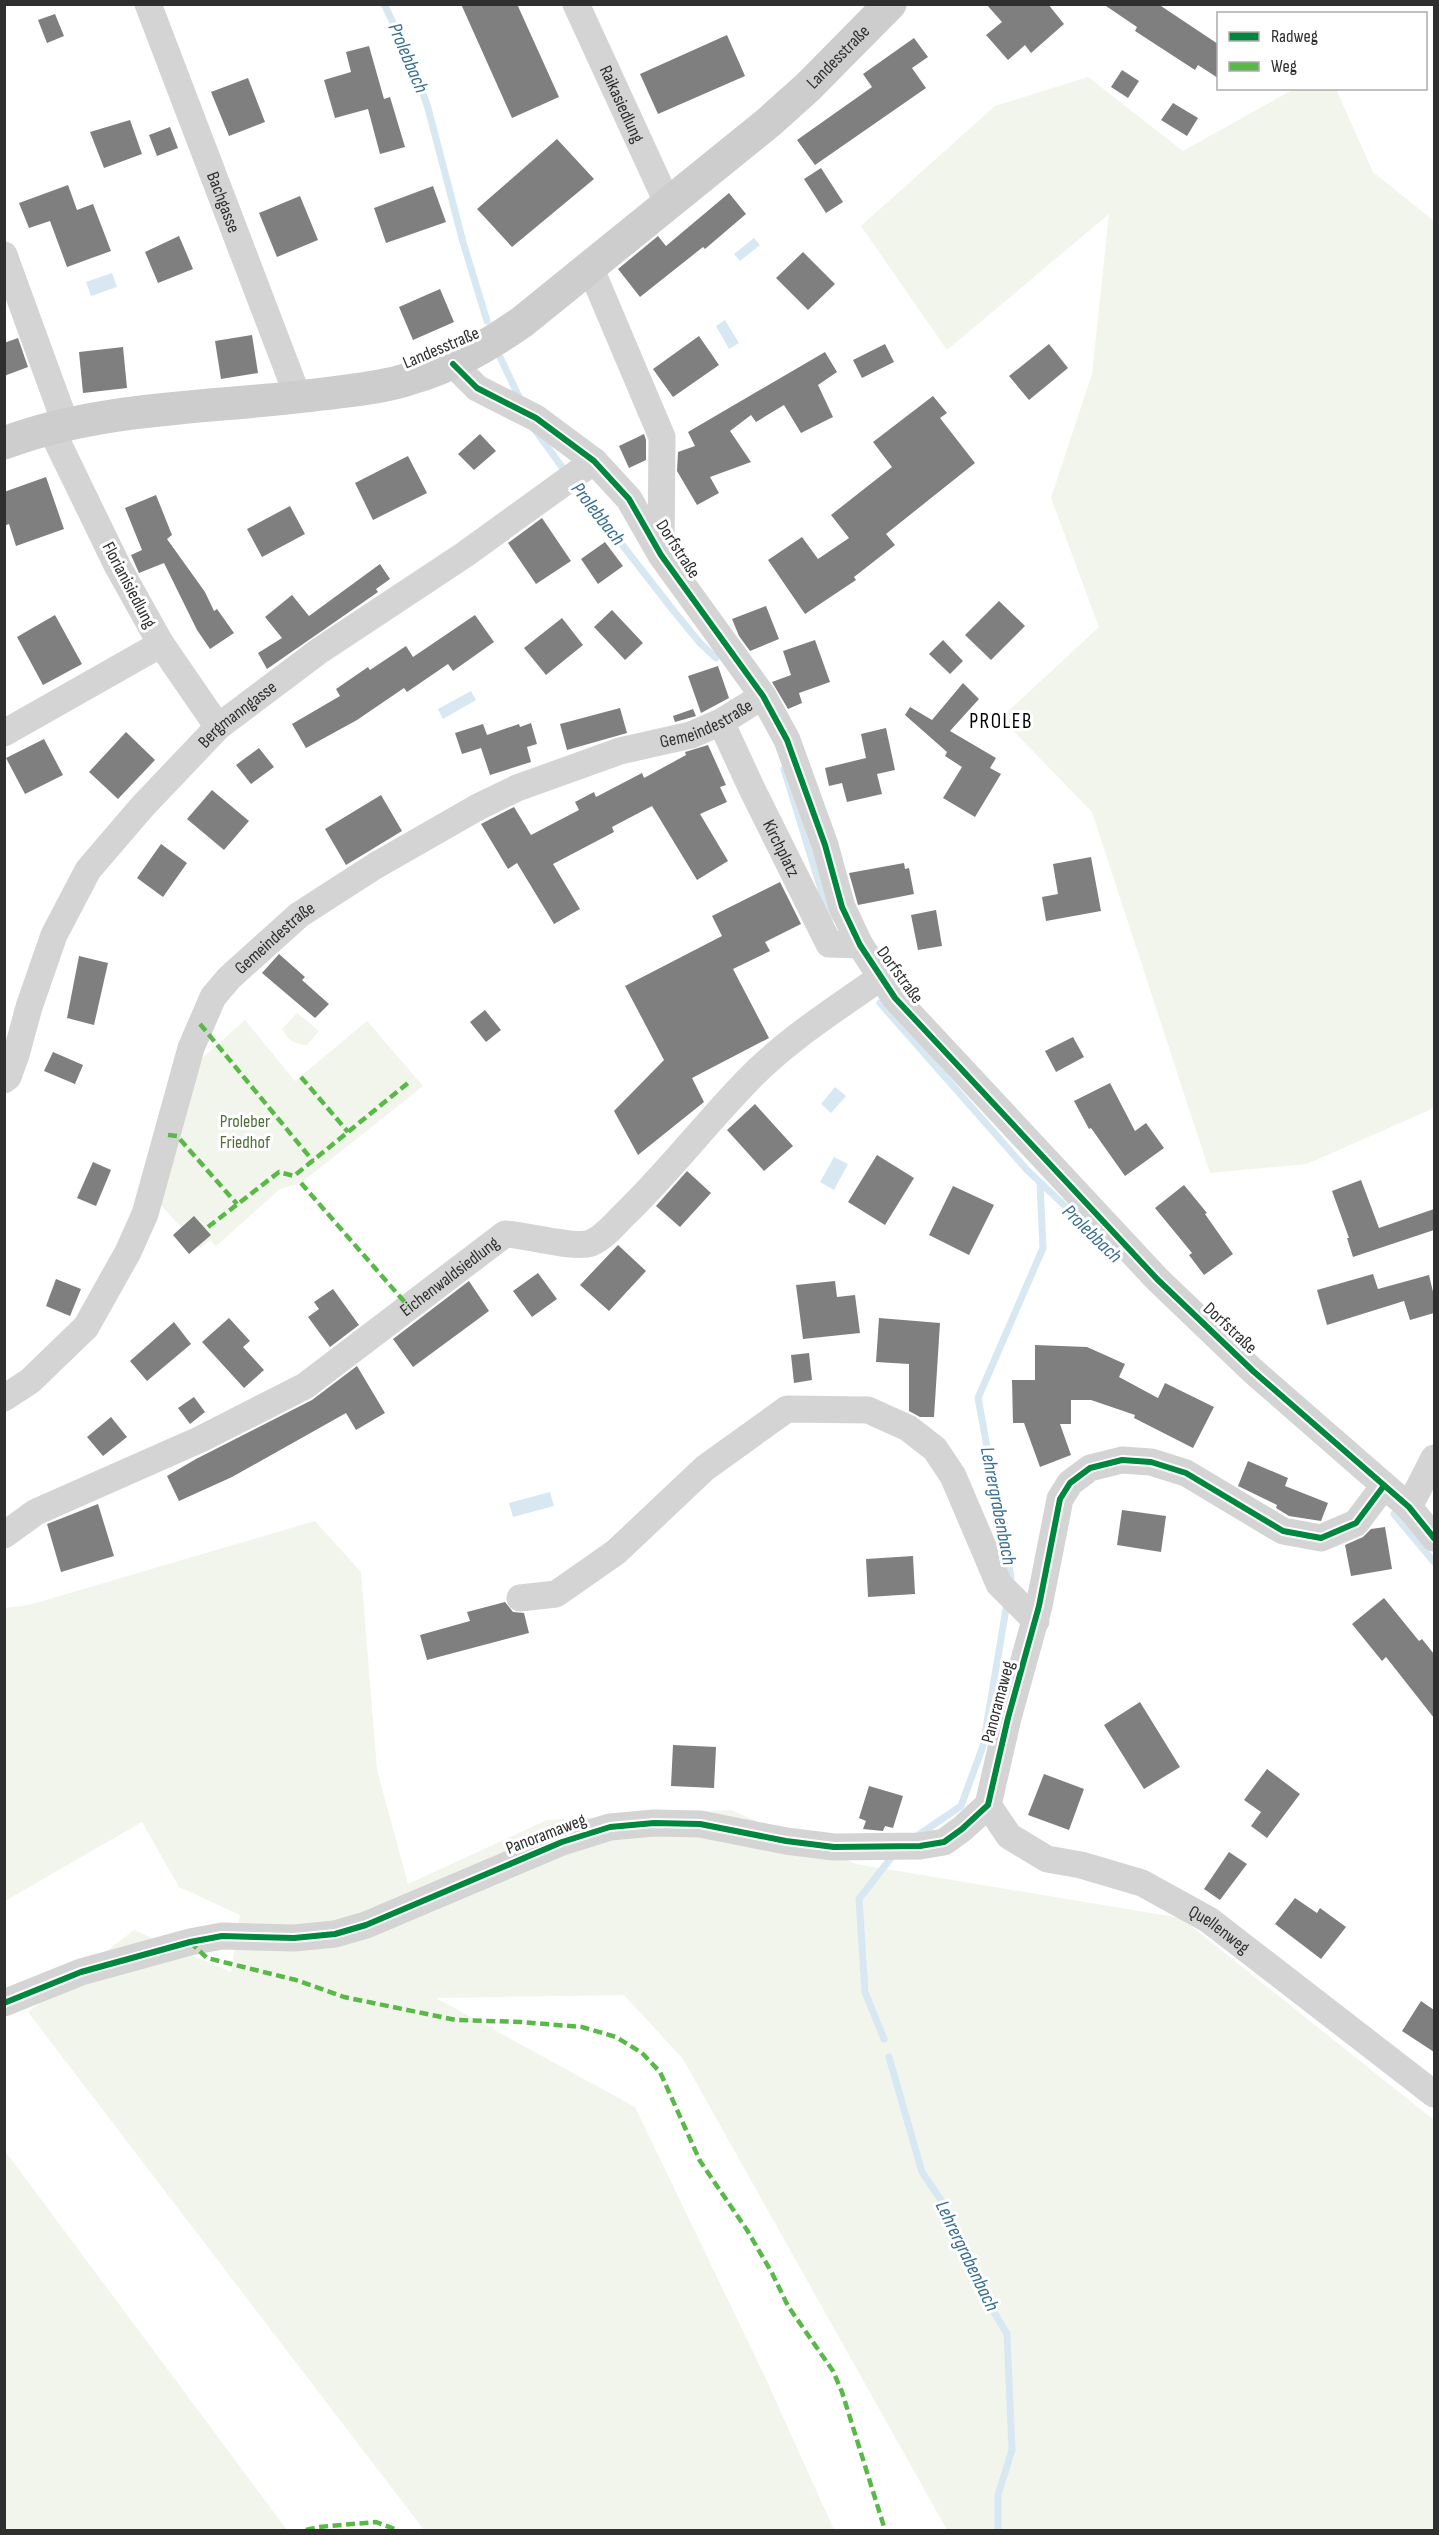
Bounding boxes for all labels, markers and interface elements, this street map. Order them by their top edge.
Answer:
legend [1217,12,1427,90]
water label: Prolebbach [383,19,433,97]
street label: Landesstraße [802,21,874,93]
text: Radweg [1271,26,1318,47]
text: Weg [1271,56,1297,77]
street label: Raikasiedlung [595,62,649,146]
street label: Bachgasse [202,169,245,236]
street label: Landesstraße [400,323,482,373]
water label: Prolebbach [566,478,630,550]
street label: Dorfstraße [651,516,705,582]
street label: Florianisiedlung [98,538,160,632]
street label: Bergmanngasse [194,676,281,752]
street label: Gemeindestraße [658,695,756,752]
district label: PROLEB [969,709,1033,734]
street label: Kirchplatz [758,816,805,881]
street label: Gemeindestraße [230,897,319,978]
street label: Dorfstraße [872,942,928,1008]
park label: Proleber Friedhof [220,1111,271,1153]
water label: Prolebbach [1057,1200,1127,1268]
street label: Eichenwaldsiedlung [396,1232,503,1321]
street label: Dorfstraße [1199,1298,1261,1358]
water label: Lehrergrabenbach [975,1445,1021,1567]
street label: Panoramaweg [977,1659,1019,1745]
street label: Panoramaweg [503,1809,589,1859]
street label: Quellenweg [1185,1900,1254,1958]
water label: Lehrergrabenbach [930,2197,1004,2315]

